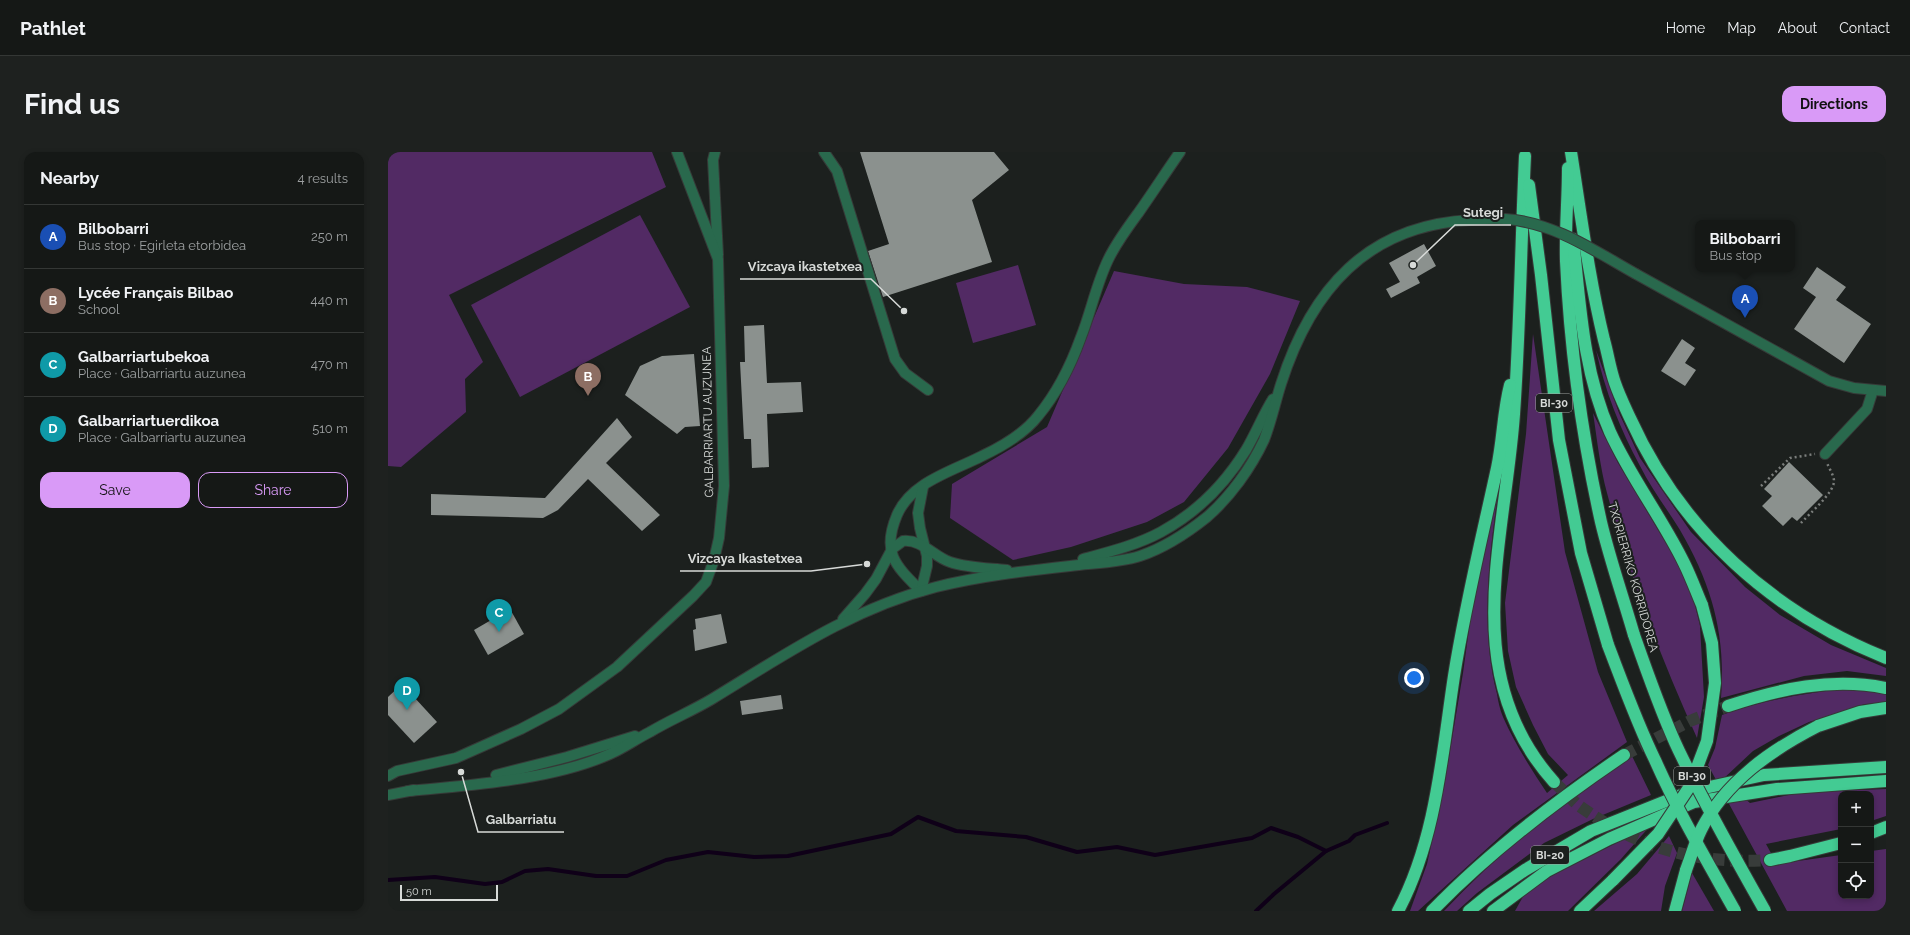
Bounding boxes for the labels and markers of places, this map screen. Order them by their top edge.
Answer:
callout: Sutegi [1455,200,1511,225]
callout: Vizcaya ikastetxea [740,254,871,279]
pin: A [1732,285,1758,318]
pin: B [575,363,601,396]
callout: Vizcaya Ikastetxea [680,546,811,571]
pin: C [486,599,512,632]
pin: D [394,677,420,710]
callout: Galbarriatu [478,807,564,832]

